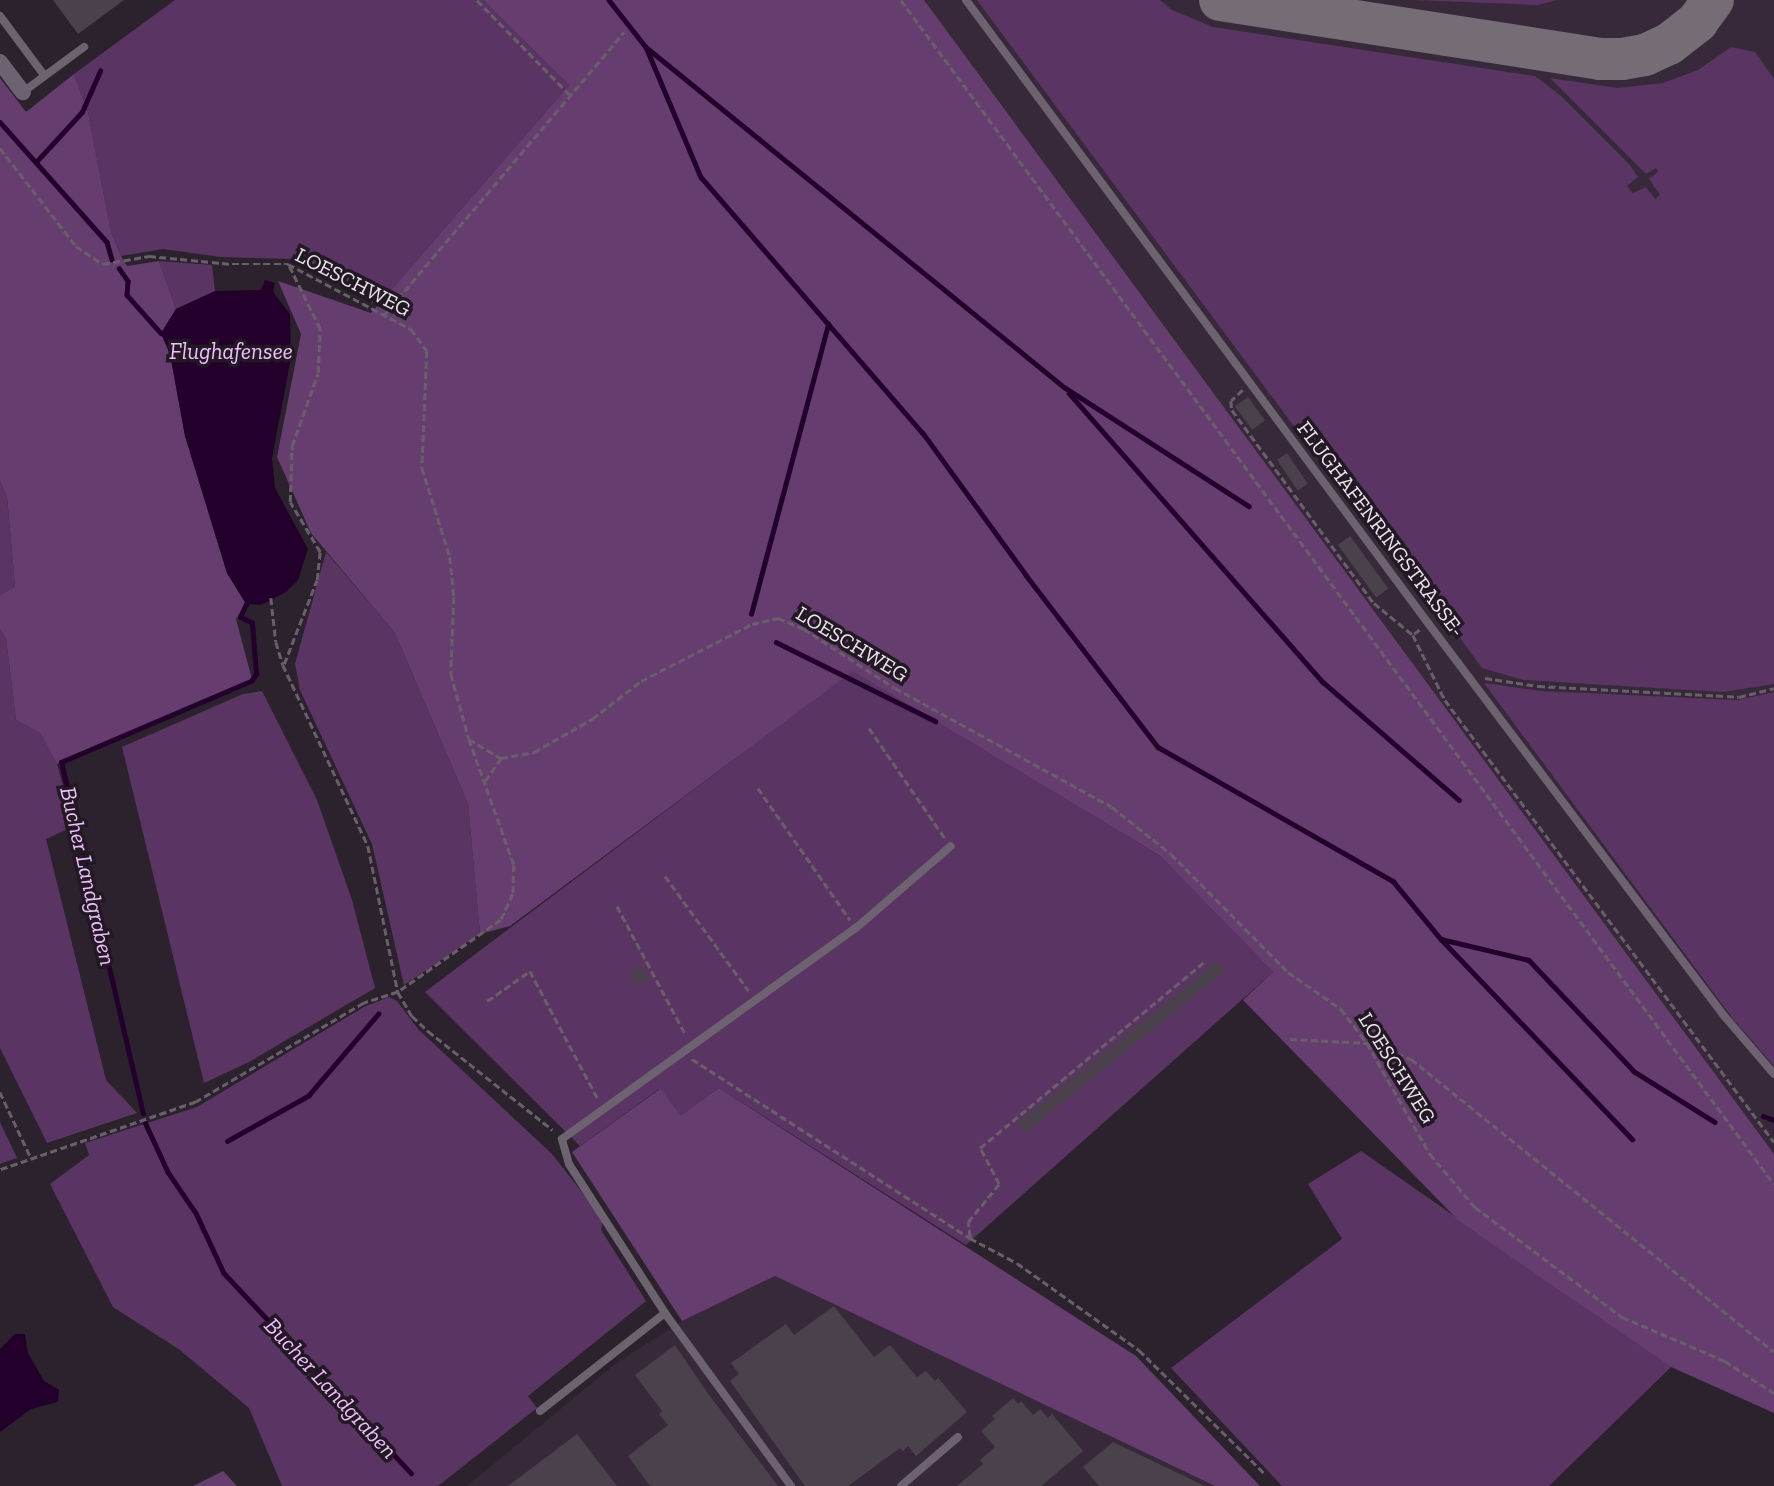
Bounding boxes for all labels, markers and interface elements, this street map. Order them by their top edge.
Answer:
street label: LOESCHWEG [291,242,415,322]
water label: Flughafensee [169,337,293,365]
street label: FLUGHAFENRINGSTRASSE- [1292,416,1470,642]
street label: LOESCHWEG [792,601,912,687]
water label: Bucher Landgraben [54,784,122,968]
street label: LOESCHWEG [1353,1008,1441,1128]
water label: Bucher Landgraben [259,1312,403,1464]

